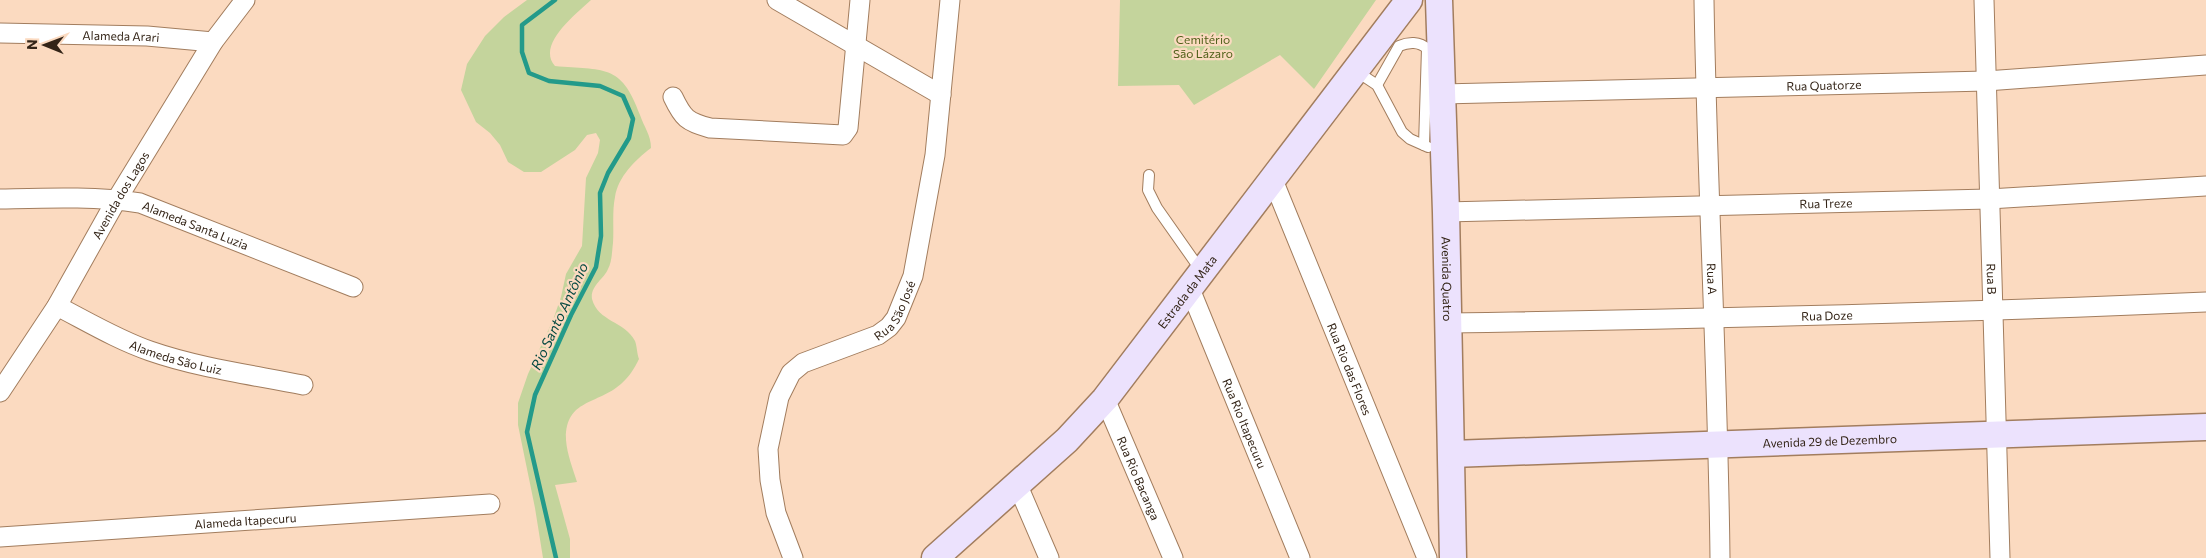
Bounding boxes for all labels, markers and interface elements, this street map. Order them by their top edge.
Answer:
north arrow [20,20,70,70]
street label: Alameda Arari [82,28,160,44]
park label: Cemitério São Lázaro [1173,32,1233,60]
text: N [23,39,40,50]
street label: Rua Quatorze [1786,77,1862,93]
street label: Avenida dos Lagos [89,149,152,241]
street label: Rua Treze [1799,195,1853,211]
street label: Alameda Santa Luzia [141,198,251,252]
street label: Avenida Quatro [1439,236,1455,322]
street label: Estrada da Mata [1155,252,1219,331]
water label: Rio Santo Antônio [527,260,591,372]
street label: Rua A [1705,263,1720,295]
street label: Rua B [1985,263,1999,295]
street label: Rua São José [871,278,917,343]
street label: Rua Doze [1801,307,1853,323]
street label: Rua Rio das Flores [1325,321,1375,417]
street label: Alameda São Luiz [128,337,223,377]
street label: Rua Rio Itapecuru [1220,376,1270,470]
street label: Avenida 29 de Dezembro [1762,431,1897,450]
street label: Rua Rio Bacanga [1115,434,1163,522]
street label: Alameda Itapecuru [194,510,297,531]

